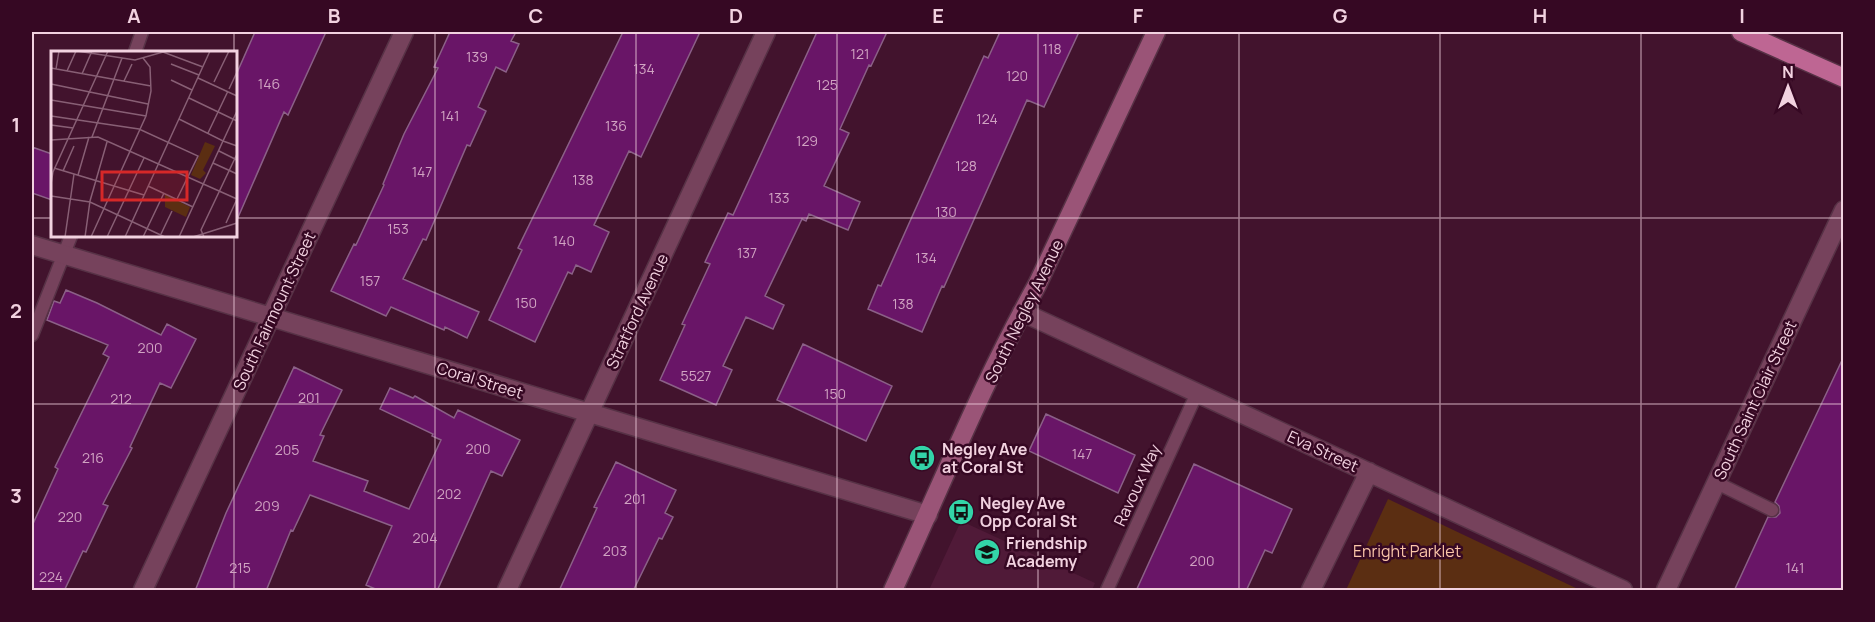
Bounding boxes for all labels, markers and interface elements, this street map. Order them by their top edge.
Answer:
text: A [127,2,141,29]
text: B [328,2,341,29]
text: C [529,2,543,29]
text: D [729,2,743,29]
text: E [932,2,944,29]
text: F [1133,2,1144,29]
text: G [1333,2,1348,29]
text: H [1533,2,1547,29]
text: I [1739,2,1745,29]
house number: 118 [1042,39,1062,58]
house number: 121 [851,44,869,63]
house number: 139 [466,47,488,66]
inset map [51,51,237,237]
north arrow [1758,57,1818,117]
house number: 134 [633,59,655,78]
text: N [1782,61,1794,83]
house number: 120 [1006,66,1028,85]
house number: 146 [258,74,280,93]
house number: 125 [816,75,838,94]
house number: 141 [440,106,460,125]
house number: 124 [976,109,998,128]
text: 1 [12,111,20,138]
house number: 136 [605,116,627,135]
house number: 129 [796,131,818,150]
house number: 128 [955,156,977,175]
house number: 147 [412,162,432,181]
house number: 138 [572,170,594,189]
house number: 133 [769,188,789,207]
house number: 130 [935,202,957,221]
house number: 153 [387,219,409,238]
street label: South Fairmount Street [228,228,320,394]
house number: 140 [553,231,575,250]
street label: South Negley Avenue [980,236,1068,386]
house number: 137 [737,243,757,262]
house number: 134 [915,248,937,267]
street label: Stratford Avenue [601,250,673,372]
house number: 157 [360,271,380,290]
house number: 150 [515,293,537,312]
house number: 138 [892,294,914,313]
text: 2 [10,297,22,324]
street label: South Saint Clair Street [1708,317,1802,483]
house number: 200 [137,338,163,357]
street label: Coral Street [434,356,526,404]
house number: 5527 [681,366,711,385]
house number: 150 [824,384,846,403]
house number: 201 [298,388,320,407]
house number: 212 [110,389,132,408]
street label: Eva Street [1284,425,1362,477]
place label: Negley Ave at Coral St [942,438,1028,478]
house number: 200 [465,439,491,458]
house number: 205 [275,440,299,459]
street label: Ravoux Way [1108,440,1166,530]
bus stop icon: Negley Ave at Coral St [907,443,937,473]
house number: 147 [1072,444,1092,463]
house number: 216 [82,448,104,467]
text: 3 [10,482,22,509]
house number: 202 [437,484,461,503]
house number: 201 [624,489,646,508]
place label: Negley Ave Opp Coral St [980,492,1077,532]
house number: 209 [254,496,280,515]
bus stop icon: Negley Ave Opp Coral St [946,497,976,527]
house number: 220 [58,507,82,526]
house number: 204 [413,528,437,547]
place label: Friendship Academy [1006,532,1088,572]
school or university icon: Friendship Academy [972,537,1002,567]
park label: Enright Parklet [1353,540,1461,562]
house number: 203 [603,541,627,560]
house number: 200 [1189,551,1215,570]
house number: 215 [229,558,251,577]
house number: 141 [1785,558,1805,577]
house number: 224 [39,567,63,586]

